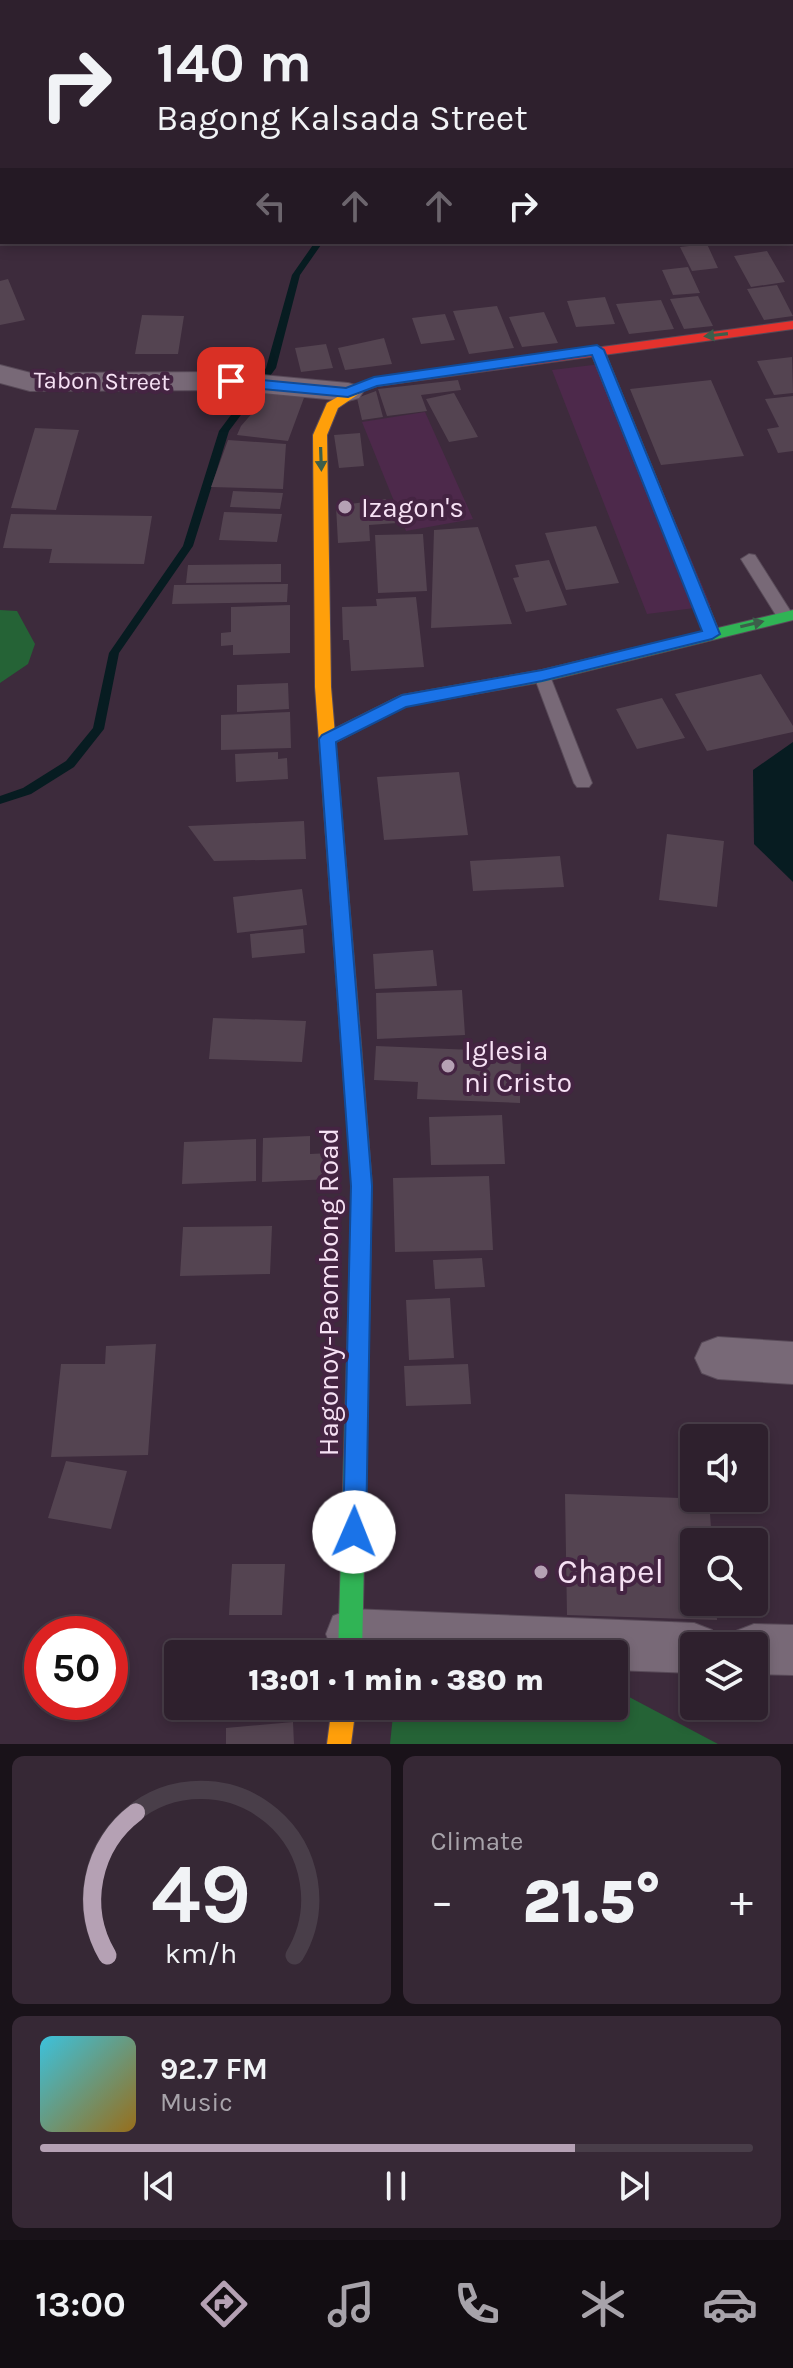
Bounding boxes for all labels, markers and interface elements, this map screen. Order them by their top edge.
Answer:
text: 140 m [156,30,312,95]
icon: right [24,32,128,136]
text: Bagong Kalsada Street [156,97,528,139]
icon: left [249,184,293,228]
icon: ahead [333,184,377,228]
icon: ahead [417,184,461,228]
icon: right [501,184,545,228]
one-way arrow [703,329,728,342]
pin [197,347,265,415]
icon: arrive [209,359,253,403]
street label: Tabon Street [33,366,171,396]
one-way arrow [315,447,327,472]
place label: Izagon's [361,491,464,524]
marker: Izagon's [336,498,354,516]
one-way arrow [739,618,764,630]
place label: Iglesia ni Cristo [464,1034,572,1099]
marker: Iglesia ni Cristo [439,1057,457,1075]
street label: Hagonoy-Paombong Road [312,1128,345,1456]
map controls [680,1424,768,1720]
button: sound [680,1424,768,1512]
position arrow [312,1490,396,1574]
button: search [680,1528,768,1616]
place label: Chapel [557,1552,664,1592]
marker: Chapel [532,1563,550,1581]
speed limit sign: 50 [24,1616,128,1720]
button: layers [680,1632,768,1720]
text: 13:01 · 1 min · 380 m [248,1662,544,1698]
text: Climate [431,1826,523,1857]
text: 49 [151,1846,251,1943]
text: 21.5° [522,1867,661,1937]
text: − [431,1876,454,1927]
text: + [730,1876,753,1927]
text: km/h [165,1937,237,1970]
text: 92.7 FM [160,2051,268,2087]
text: Music [160,2087,233,2118]
icon: previous [137,2164,181,2208]
icon: pause [374,2164,418,2208]
icon: next [612,2164,656,2208]
icon: directions [196,2276,252,2332]
icon: music [323,2276,379,2332]
icon: phone [449,2276,505,2332]
icon: climate [575,2276,631,2332]
icon: car [702,2276,758,2332]
text: 13:00 [35,2283,126,2325]

